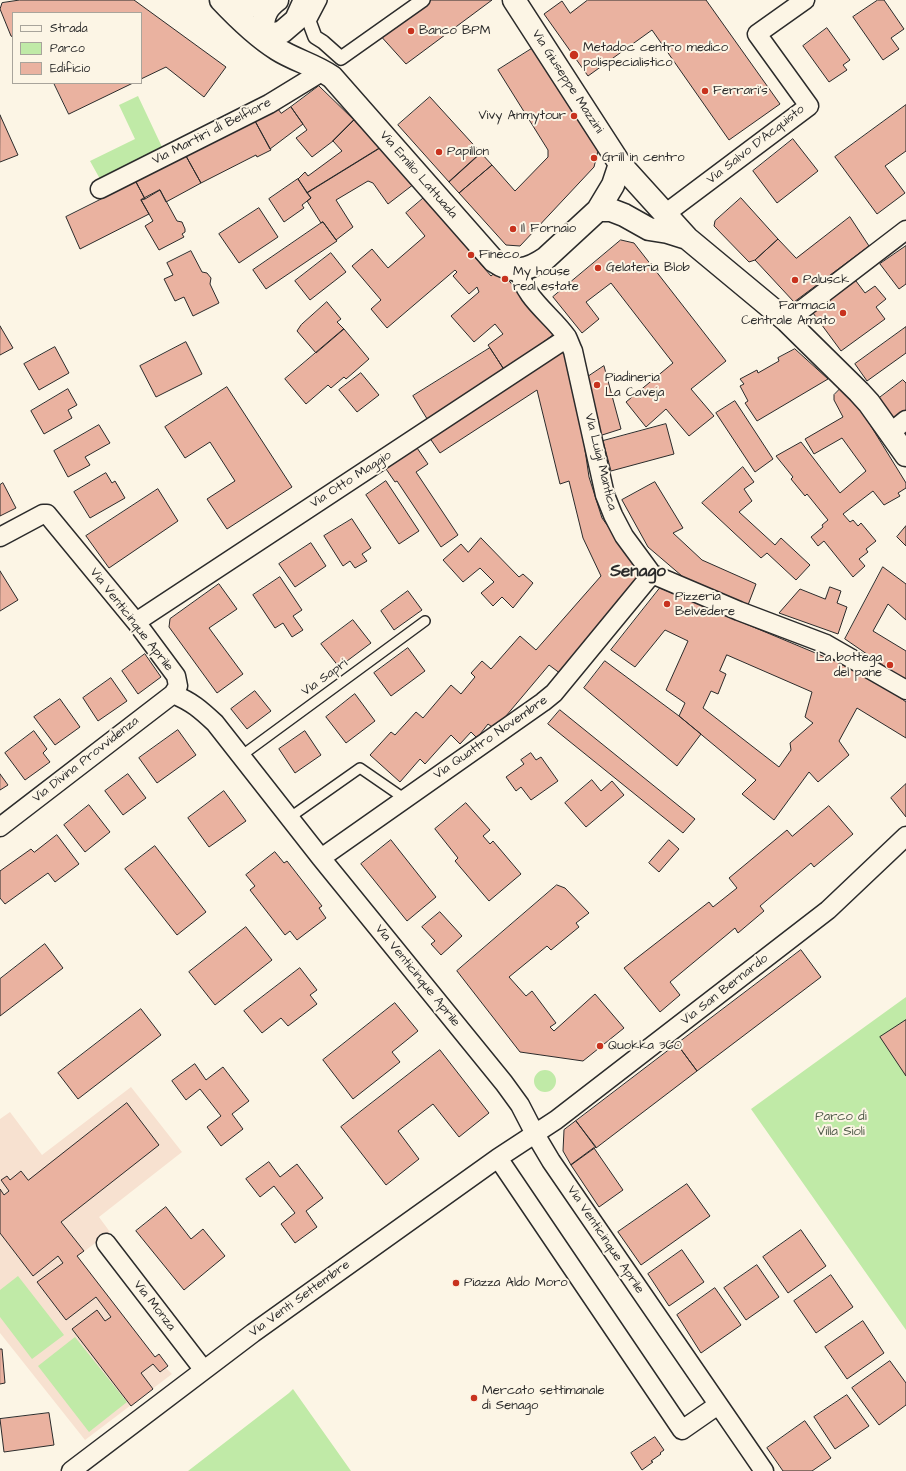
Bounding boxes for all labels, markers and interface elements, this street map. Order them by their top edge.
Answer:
legend [12,12,142,84]
text: Strada [50,20,88,37]
place label: Banco BPM [419,23,490,39]
marker: Banco BPM [406,26,416,36]
street label: Via Giuseppe Mazzini [528,27,606,137]
text: Parco [50,40,85,57]
place label: Metadoc centro medico polispecialistico [583,40,728,71]
marker: Metadoc centro medico polispecialistico [568,49,580,61]
text: Edificio [50,60,90,77]
place label: Ferrari's [713,83,768,99]
marker: Ferrari's [700,86,710,96]
street label: Via Martiri di Belfiore [150,95,274,169]
street label: Via Salvo D'Acquisto [704,102,808,188]
place label: Vivy Anmytour [478,108,566,124]
marker: Vivy Anmytour [569,111,579,121]
street label: Via Emilio Lattuada [376,128,460,222]
place label: Papillon [447,144,489,160]
marker: Papillon [434,147,444,157]
place label: Grill in centro [602,150,685,166]
marker: Grill in centro [589,153,599,163]
place label: Il Fornaio [521,221,576,237]
marker: Il Fornaio [508,224,518,234]
place label: Fineco [479,247,519,263]
marker: Fineco [466,250,476,260]
place label: Gelateria Blob [606,260,690,276]
marker: Gelateria Blob [593,263,603,273]
place label: My house real estate [513,264,579,295]
place label: Palusck [803,272,849,288]
marker: My house real estate [500,274,510,284]
marker: Palusck [790,275,800,285]
place label: Farmacia Centrale Amato [741,298,835,329]
marker: Farmacia Centrale Amato [838,308,848,318]
place label: Piadineria La Caveja [605,370,664,401]
marker: Piadineria La Caveja [592,380,602,390]
street label: Via Luigi Mantica [580,412,620,512]
street label: Via Otto Maggio [307,448,395,512]
district label: Senago [610,562,666,582]
street label: Via Venticinque Aprile [86,565,176,675]
place label: Pizzeria Belvedere [675,589,735,620]
marker: Pizzeria Belvedere [662,599,672,609]
place label: La bottega del pane [816,650,882,681]
street label: Via Sapri [299,656,351,700]
marker: La bottega del pane [885,660,895,670]
street label: Via Quattro Novembre [431,693,551,783]
street label: Via Divina Provvidenza [30,714,142,806]
street label: Via Venticinque Aprile [371,922,463,1030]
street label: Via San Bernardo [678,951,772,1029]
place label: Quokka 360 [608,1038,682,1054]
marker: Quokka 360 [595,1041,605,1051]
park label: Parco di Villa Sioli [815,1109,867,1140]
street label: Via Venticinque Aprile [563,1183,647,1297]
street label: Via Venti Settembre [247,1257,353,1341]
place label: Piazza Aldo Moro [464,1275,568,1291]
street label: Via Monza [130,1278,178,1334]
marker: Piazza Aldo Moro [451,1278,461,1288]
place label: Mercato settimanale di Senago [482,1383,605,1414]
marker: Mercato settimanale di Senago [469,1393,479,1403]

